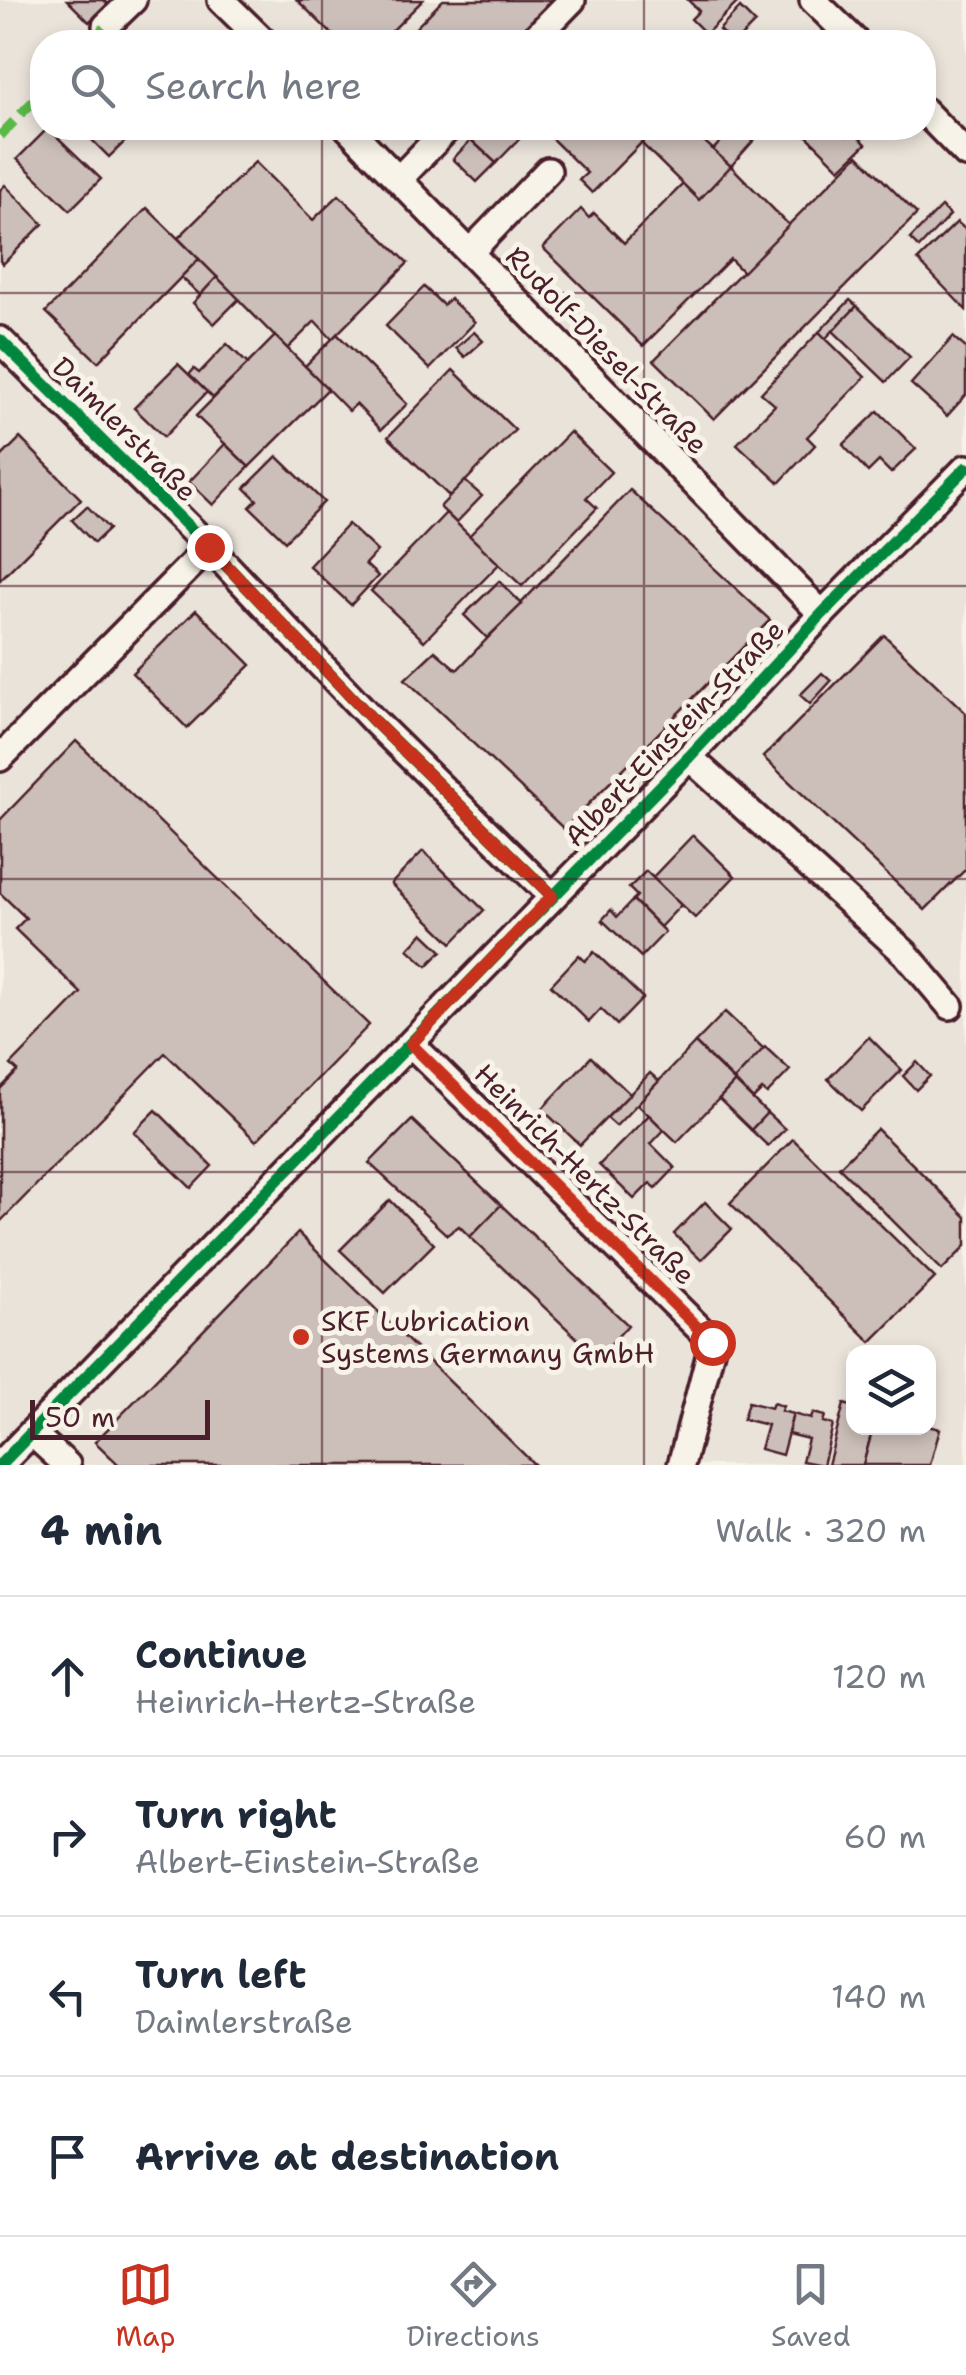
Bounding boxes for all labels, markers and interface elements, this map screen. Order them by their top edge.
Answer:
search box [30,30,936,140]
icon: search [65,58,120,113]
text: Search here [145,60,362,111]
street label: Rudolf-Diesel-Straße [497,238,717,462]
street label: Daimlerstraße [44,348,206,510]
route end [187,525,233,571]
street label: Albert-Einstein-Straße [556,611,792,855]
street label: Heinrich-Hertz-Straße [466,1055,704,1293]
place label: SKF Lubrication Systems Germany GmbH [321,1302,654,1372]
route start [690,1320,736,1366]
marker: SKF Lubrication Systems Germany GmbH [290,1326,312,1348]
map controls [846,1345,936,1435]
button: layers [846,1345,936,1435]
scale bar [30,1395,210,1440]
text: 50 m [45,1398,115,1436]
text: 4 min [40,1502,162,1558]
text: Walk · 320 m [715,1509,926,1552]
text: Continue [135,1629,307,1680]
icon: ahead [40,1649,95,1704]
text: 120 m [832,1655,926,1698]
text: Heinrich-Hertz-Straße [135,1680,476,1723]
text: Turn right [135,1789,337,1840]
icon: right [40,1809,95,1864]
text: 60 m [844,1815,926,1858]
text: Albert-Einstein-Straße [135,1840,480,1883]
text: Turn left [135,1949,307,2000]
icon: left [40,1969,95,2024]
text: 140 m [831,1975,926,2018]
text: Daimlerstraße [135,2000,353,2043]
icon: arrive [40,2129,95,2184]
text: Arrive at destination [135,2131,559,2182]
tab: Map [116,2257,175,2355]
tab: Directions [406,2257,540,2355]
tab: Saved [771,2257,850,2355]

